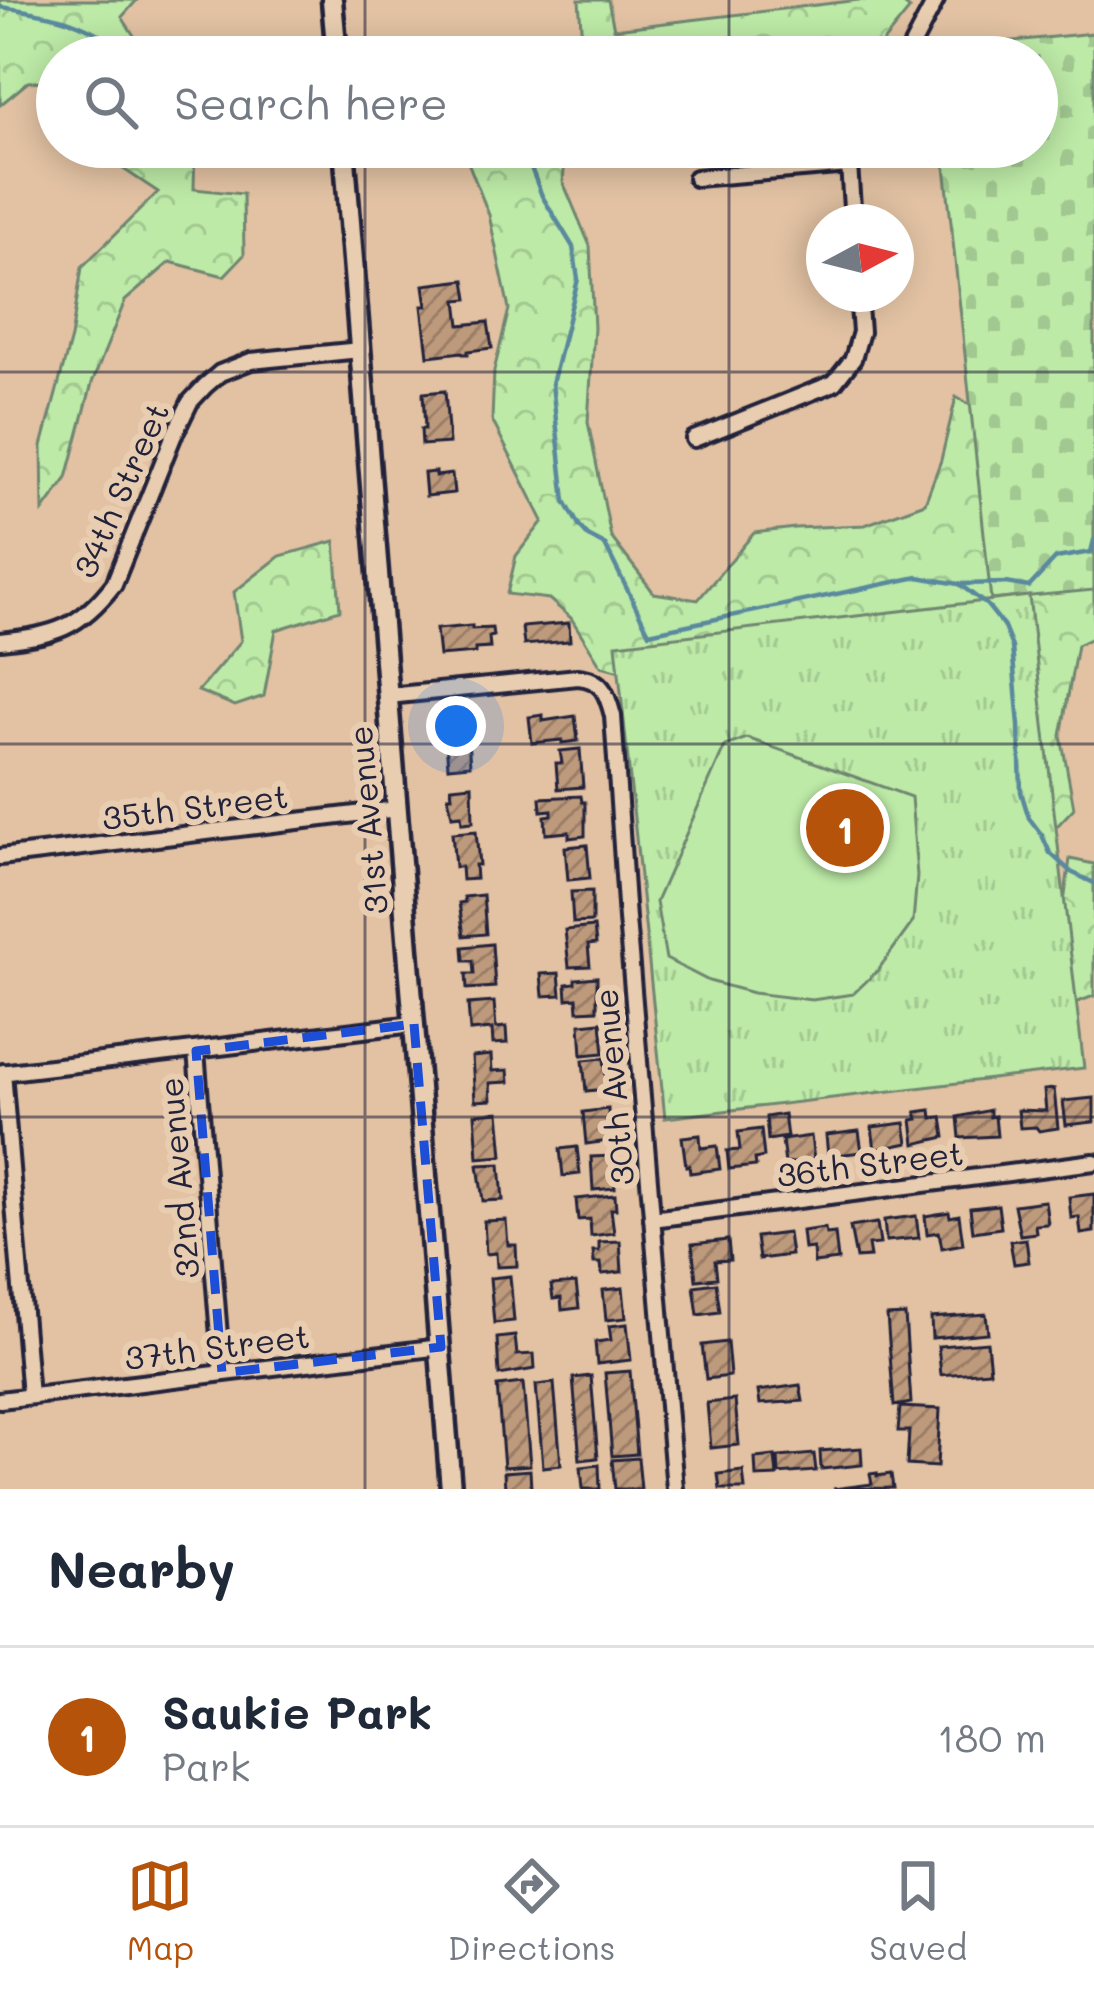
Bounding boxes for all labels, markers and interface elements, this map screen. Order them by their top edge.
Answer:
search box [36,36,1058,168]
icon: search [78,69,144,135]
text: Search here [174,73,448,131]
north arrow [806,204,914,312]
street label: 34th Street [62,395,177,584]
your location [426,696,486,756]
street label: 31st Avenue [337,724,396,916]
street label: 35th Street [99,773,290,838]
pin: 1 [806,783,884,873]
street label: 30th Avenue [582,987,643,1187]
street label: 32nd Avenue [147,1076,208,1280]
street label: 36th Street [774,1130,966,1195]
street label: 37th Street [122,1313,312,1378]
text: Nearby [48,1534,235,1601]
text: Saukie Park [162,1682,432,1740]
text: 1 [78,1711,96,1762]
text: 180 m [937,1711,1046,1762]
text: Park [162,1740,250,1791]
tab: Map [127,1853,194,1968]
tab: Directions [448,1853,615,1968]
tab: Saved [869,1853,967,1968]

